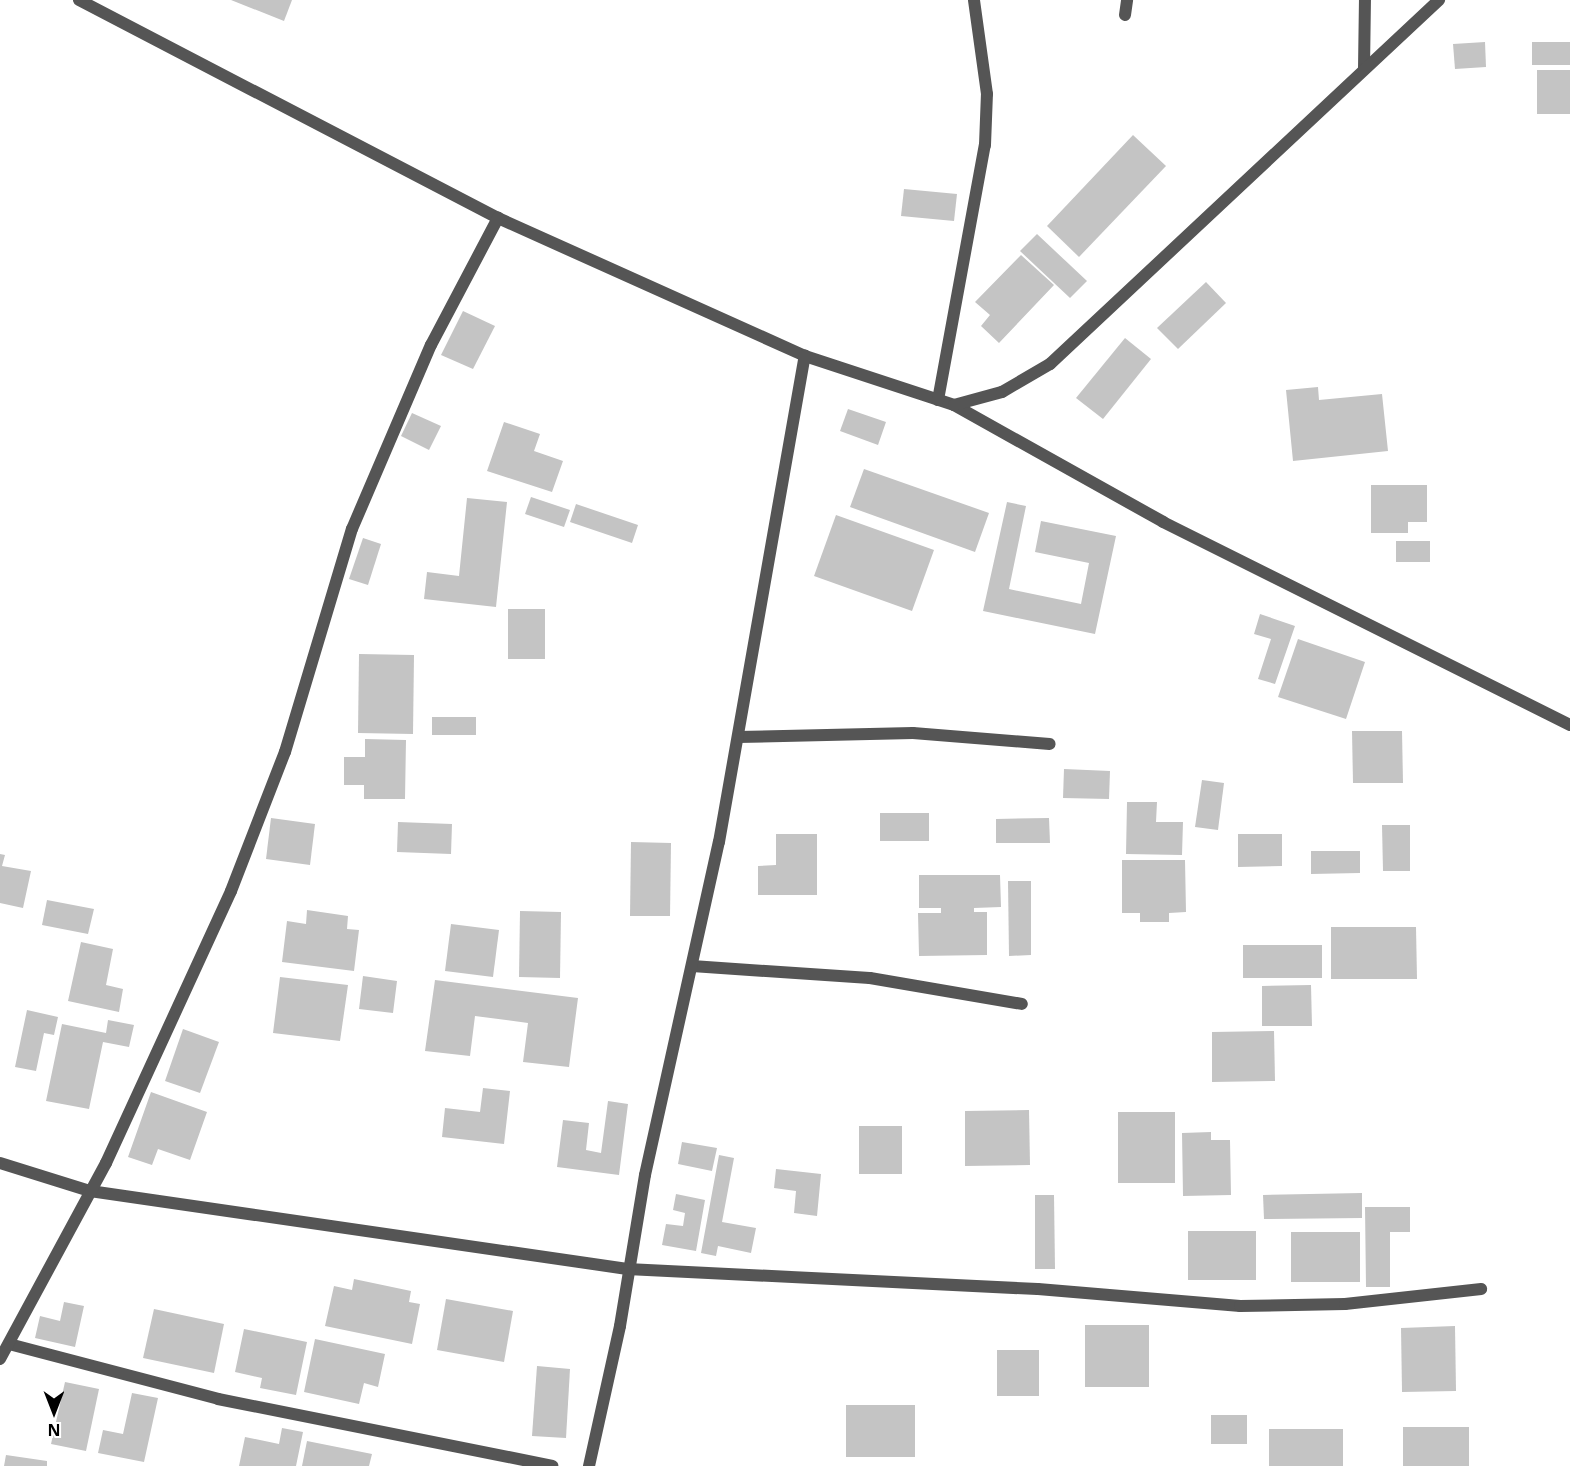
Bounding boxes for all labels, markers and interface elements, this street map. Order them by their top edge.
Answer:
north arrow [24,1382,84,1442]
text: N [48,1419,61,1441]

